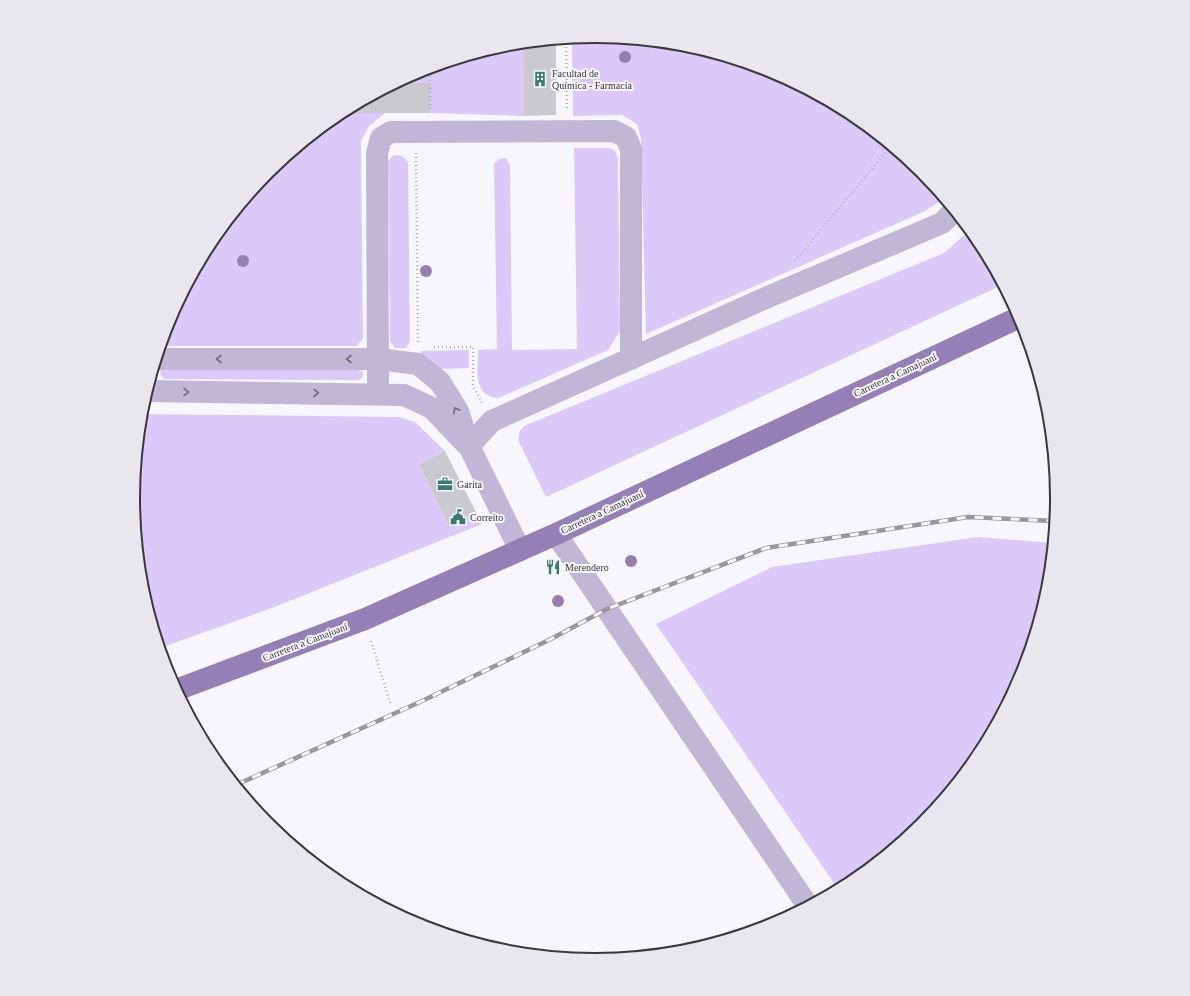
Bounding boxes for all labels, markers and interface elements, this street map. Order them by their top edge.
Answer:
place label: Facultad de Química - Farmacia [552,68,633,91]
building icon: Facultad de Química - Farmacia [531,70,549,88]
street label: Carretera a Camajuaní [852,351,938,399]
one-way arrow [216,355,222,363]
one-way arrow [346,355,352,363]
one-way arrow [183,387,189,396]
one-way arrow [313,389,319,397]
one-way arrow [453,406,461,414]
office icon: Garita [436,475,454,493]
place label: Garita [457,479,483,490]
street label: Carretera a Camajuaní [559,488,645,536]
public building icon: Correito [449,508,467,526]
place label: Correito [470,512,503,523]
restaurant icon: Merendero [544,558,562,576]
place label: Merendero [565,562,609,573]
street label: Carretera a Camajuaní [261,621,349,663]

